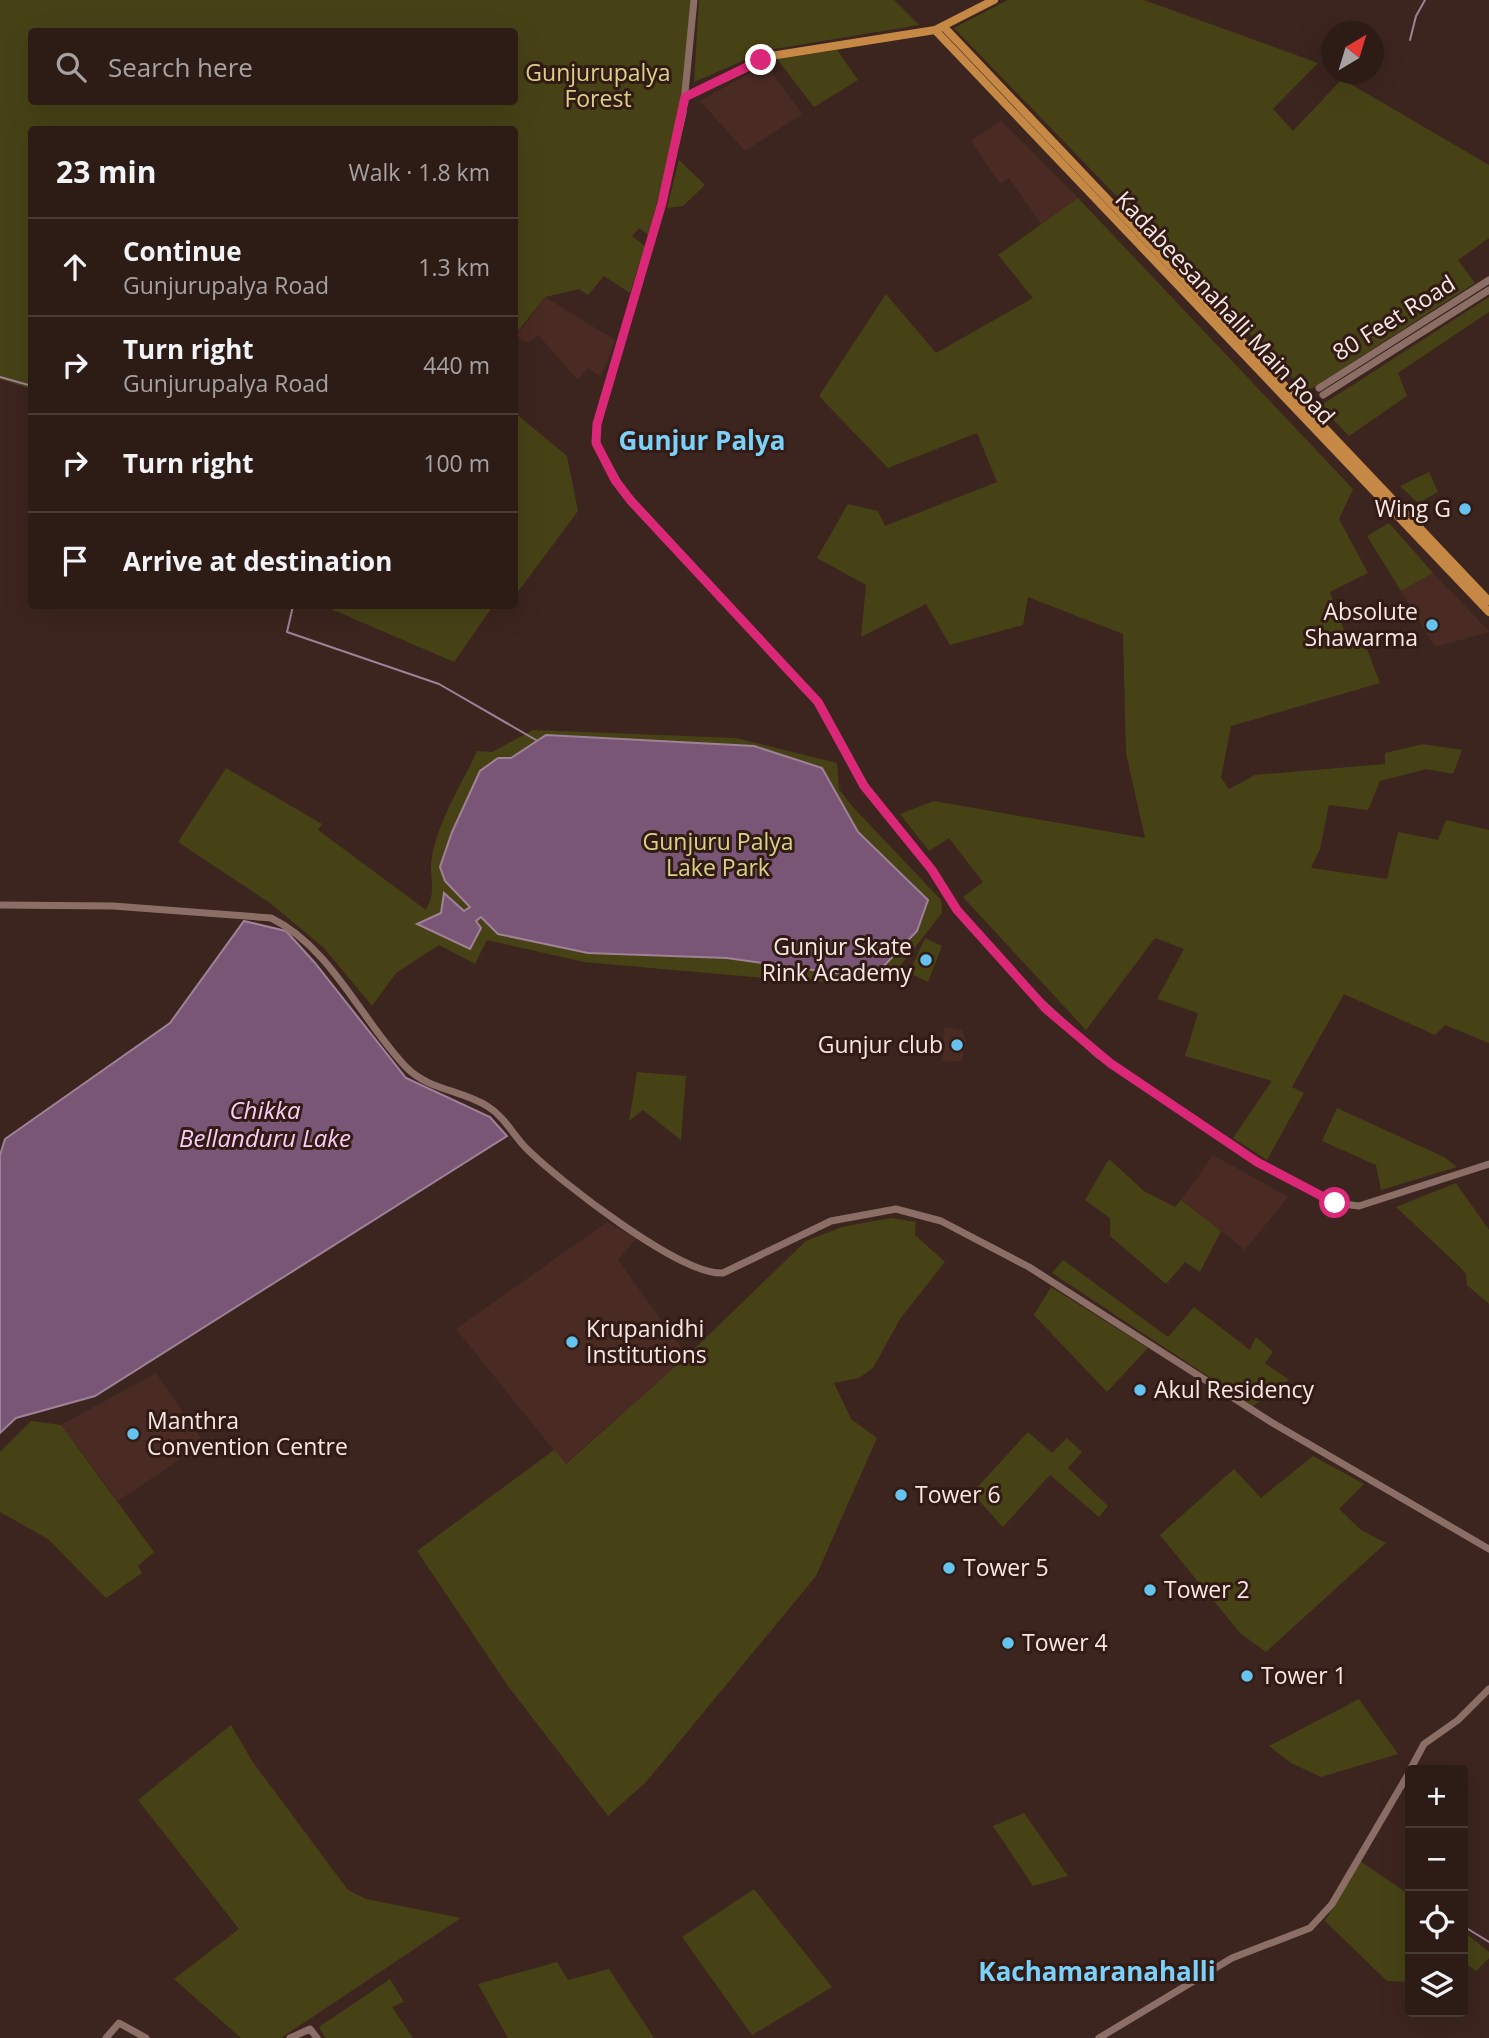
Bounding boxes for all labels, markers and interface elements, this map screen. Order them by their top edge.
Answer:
north arrow [1321,21,1384,84]
search box [28,28,518,105]
route end [745,44,776,75]
icon: search [52,48,90,86]
text: Search here [108,49,253,85]
park label: Gunjurupalya Forest [525,56,671,114]
text: 23 min [56,151,156,192]
text: Walk · 1.8 km [348,156,490,188]
street label: Kadabeesanahalli Main Road [1109,183,1343,431]
text: Continue [123,233,242,269]
icon: ahead [56,248,94,286]
text: 1.3 km [418,251,490,283]
street label: 80 Feet Road [1326,267,1461,368]
text: Gunjurupalya Road [123,269,329,301]
text: Turn right [123,331,254,367]
icon: right [56,346,94,384]
text: 440 m [423,349,490,381]
text: Gunjurupalya Road [123,367,329,399]
district label: Gunjur Palya [618,422,786,458]
icon: right [56,444,94,482]
text: Turn right [123,445,254,481]
text: 100 m [423,447,490,479]
place label: Wing G [1375,492,1451,524]
marker: Wing G [1457,501,1473,517]
icon: arrive [56,542,94,580]
text: Arrive at destination [123,543,392,579]
place label: Absolute Shawarma [1304,595,1418,653]
marker: Absolute Shawarma [1424,617,1440,633]
park label: Gunjuru Palya Lake Park [642,825,794,883]
place label: Gunjur Skate Rink Academy [762,930,912,988]
marker: Gunjur Skate Rink Academy [918,952,934,968]
place label: Gunjur club [818,1028,943,1060]
marker: Gunjur club [949,1037,965,1053]
water label: Chikka Bellanduru Lake [179,1093,351,1154]
route start [1319,1187,1350,1218]
place label: Krupanidhi Institutions [586,1312,707,1370]
marker: Krupanidhi Institutions [564,1334,580,1350]
place label: Akul Residency [1154,1373,1315,1405]
marker: Akul Residency [1132,1382,1148,1398]
place label: Manthra Convention Centre [147,1404,348,1462]
marker: Manthra Convention Centre [125,1426,141,1442]
place label: Tower 6 [915,1478,1001,1510]
marker: Tower 6 [893,1487,909,1503]
place label: Tower 5 [963,1551,1049,1583]
marker: Tower 5 [941,1560,957,1576]
place label: Tower 2 [1164,1573,1250,1605]
marker: Tower 2 [1142,1582,1158,1598]
place label: Tower 4 [1022,1626,1108,1658]
marker: Tower 4 [1000,1635,1016,1651]
place label: Tower 1 [1261,1659,1347,1691]
marker: Tower 1 [1239,1668,1255,1684]
map controls [1405,1765,1468,2017]
button: + [1405,1765,1468,1828]
button: − [1405,1828,1468,1891]
button: locate [1405,1891,1468,1954]
district label: Kachamaranahalli [978,1953,1216,1989]
button: layers [1405,1954,1468,2017]

